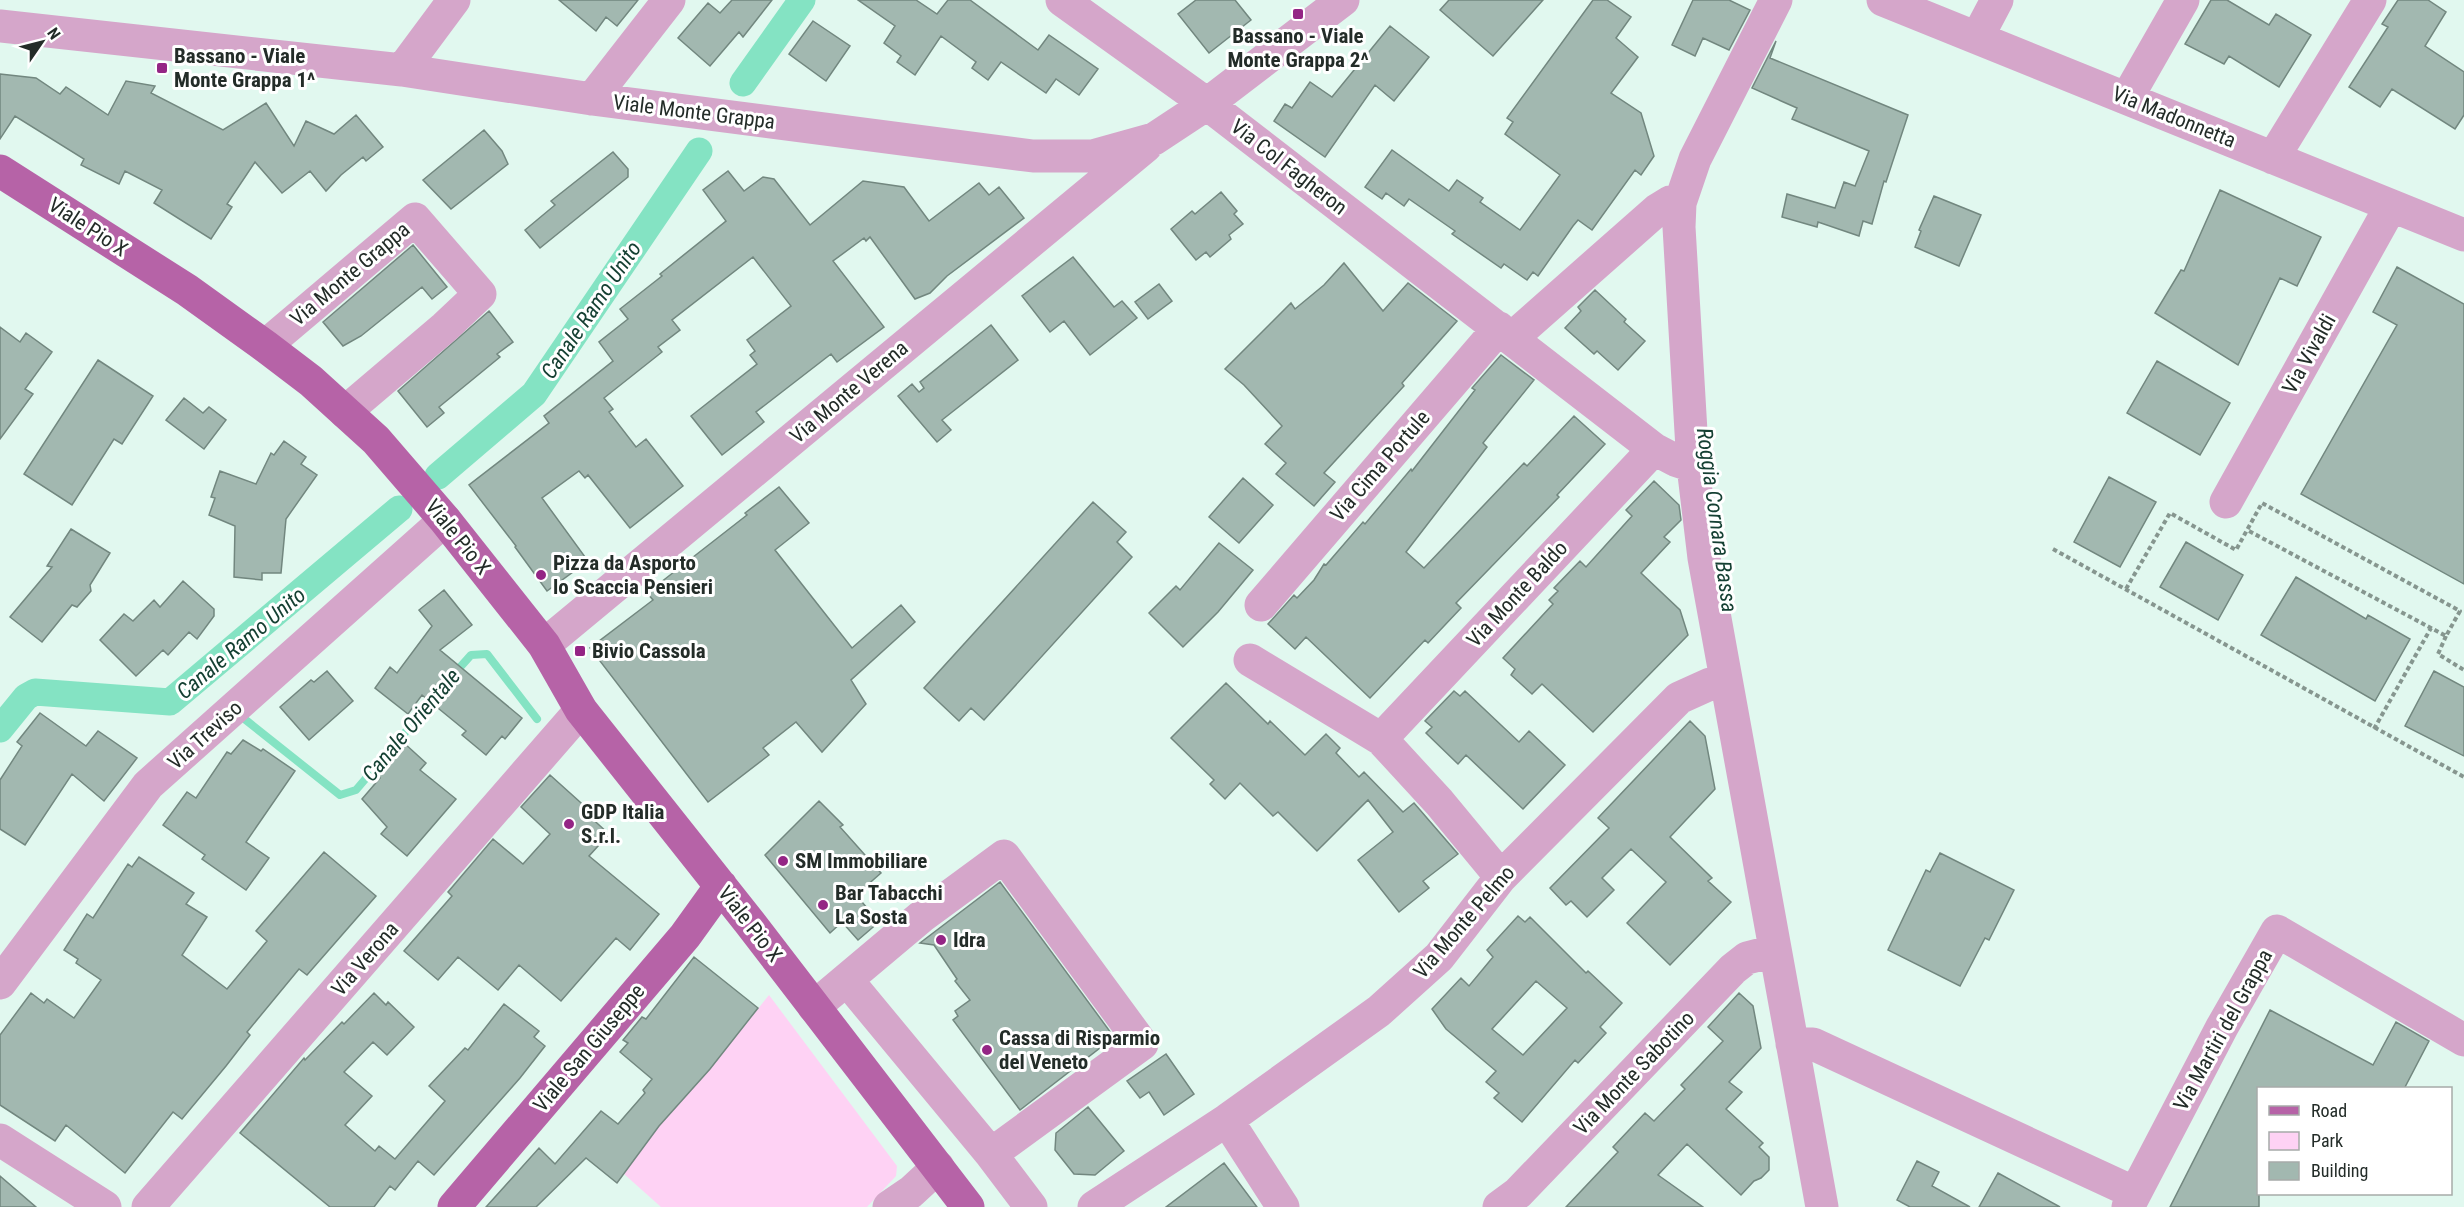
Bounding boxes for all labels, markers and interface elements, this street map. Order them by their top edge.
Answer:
marker: Bassano - Viale Monte Grappa 2^ [1291,7,1305,21]
north arrow [12,12,72,72]
text: N [43,24,64,43]
place label: Bassano - Viale Monte Grappa 2^ [1227,24,1369,72]
place label: Bassano - Viale Monte Grappa 1^ [174,44,315,92]
marker: Bassano - Viale Monte Grappa 1^ [155,61,169,75]
street label: Via Madonnetta [2109,81,2239,153]
street label: Viale Monte Grappa [612,90,776,134]
street label: Via Col Fagheron [1226,114,1352,220]
street label: Viale Pio X [44,193,132,261]
street label: Via Monte Grappa [286,217,414,331]
water label: Canale Ramo Unito [536,237,646,383]
street label: Via Vivaldi [2277,310,2341,398]
street label: Via Monte Verena [785,336,913,448]
street label: Via Cima Portule [1325,406,1435,526]
water label: Roggia Cornara Bassa [1692,426,1742,614]
street label: Viale Pio X [421,495,495,579]
street label: Via Monte Baldo [1462,536,1572,652]
place label: Pizza da Asporto lo Scaccia Pensieri [553,551,713,599]
marker: Pizza da Asporto lo Scaccia Pensieri [534,568,548,582]
water label: Canale Ramo Unito [172,582,310,704]
place label: Bivio Cassola [592,639,706,663]
marker: Bivio Cassola [573,644,587,658]
water label: Canale Orientale [357,664,465,786]
street label: Via Treviso [163,696,247,774]
place label: GDP Italia S.r.l. [581,800,665,848]
marker: GDP Italia S.r.l. [562,817,576,831]
place label: SM Immobiliare [795,849,927,873]
marker: SM Immobiliare [776,854,790,868]
street label: Via Monte Pelmo [1409,861,1519,983]
street label: Viale Pio X [713,881,787,967]
place label: Bar Tabacchi La Sosta [835,881,943,929]
marker: Bar Tabacchi La Sosta [816,898,830,912]
street label: Via Verona [327,917,403,1001]
place label: Idra [953,928,986,952]
marker: Idra [934,933,948,947]
street label: Via Martiri del Grappa [2169,945,2277,1115]
street label: Viale San Giuseppe [529,979,650,1117]
street label: Via Monte Sabotino [1569,1006,1699,1140]
place label: Cassa di Risparmio del Veneto [999,1026,1160,1074]
marker: Cassa di Risparmio del Veneto [980,1043,994,1057]
legend [2257,1087,2452,1195]
text: Road [2311,1100,2347,1121]
text: Park [2311,1130,2343,1151]
text: Building [2311,1160,2368,1181]

